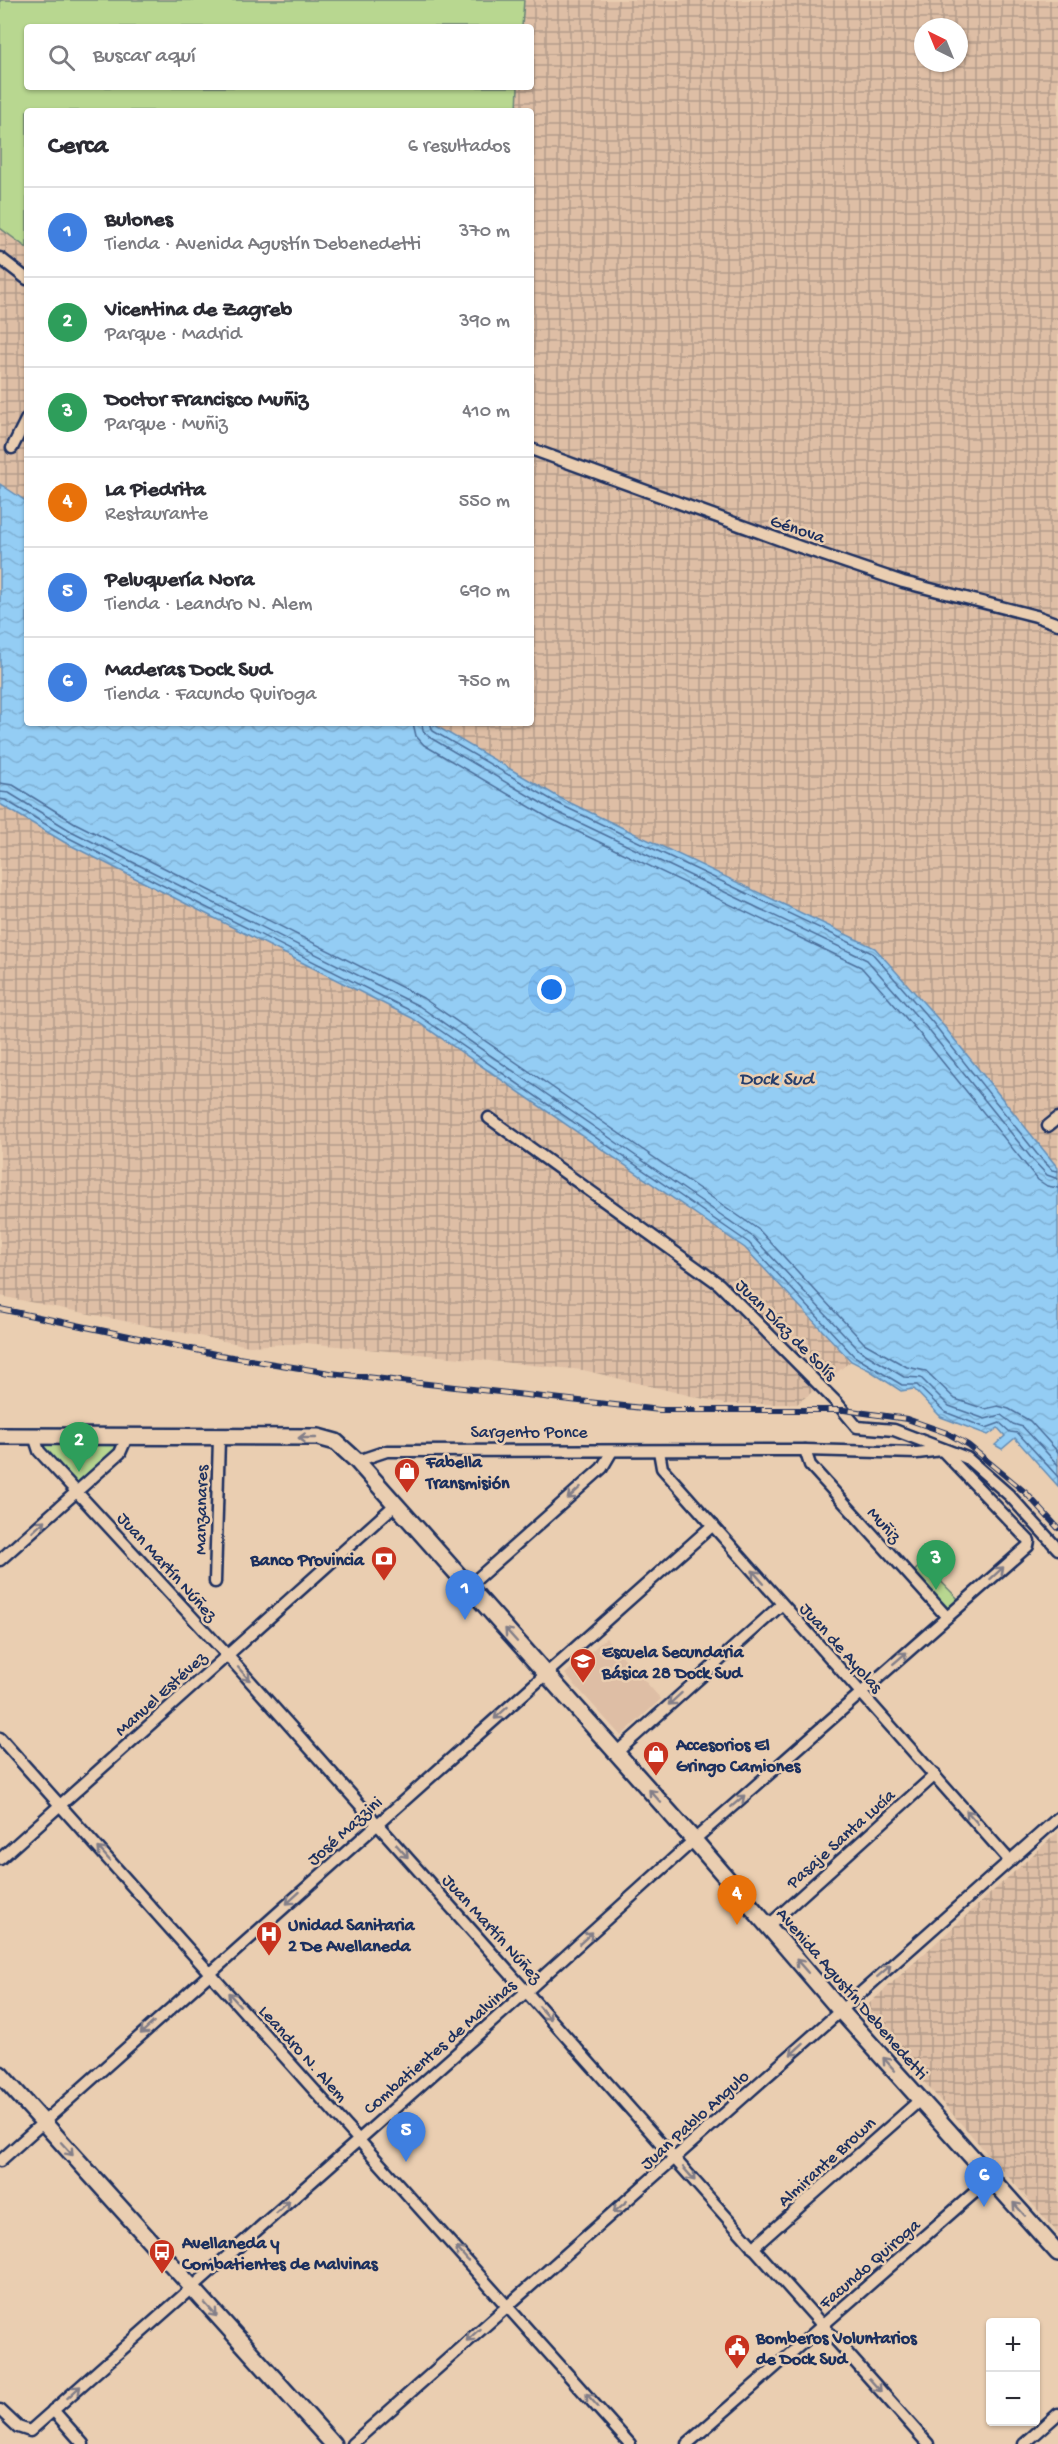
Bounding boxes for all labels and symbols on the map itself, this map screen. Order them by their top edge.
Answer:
north arrow [914,18,968,72]
street label: Génova [767,511,828,550]
your location [537,975,566,1004]
water label: Dock Sud [739,1069,815,1092]
street label: Juan Díaz de Solís [730,1276,841,1387]
pin: 2 [60,1422,98,1472]
street label: Sargento Ponce [471,1423,588,1444]
one-way arrow [297,1432,317,1443]
place label: Fabella Transmisión [424,1453,510,1495]
shop icon: Fabella Transmisión [392,1456,422,1494]
street label: Manzanares [191,1464,214,1555]
one-way arrow [566,1486,581,1500]
street label: Muñiz [862,1503,905,1549]
street label: Juan Martín Núñez [112,1509,221,1627]
one-way arrow [31,1519,46,1533]
pin: 3 [916,1540,956,1590]
bank icon: Banco Provincia [369,1544,399,1582]
place label: Banco Provincia [249,1551,365,1572]
one-way arrow [989,1566,1004,1580]
pin: 1 [446,1570,484,1620]
one-way arrow [751,1570,765,1585]
street label: Juan de Ayolas [794,1599,887,1699]
one-way arrow [504,1628,518,1643]
place label: Escuela Secundaria Básica 28 Dock Sud [601,1643,744,1685]
school or university icon: Escuela Secundaria Básica 28 Dock Sud [568,1646,598,1684]
street label: Manuel Estévez [111,1647,213,1742]
one-way arrow [892,1651,907,1665]
one-way arrow [237,1666,251,1681]
one-way arrow [668,1692,683,1706]
one-way arrow [494,1706,509,1720]
place label: Accesorios El Gringo Camiones [675,1736,802,1778]
shop icon: Accesorios El Gringo Camiones [641,1739,671,1777]
street label: Pasaje Santa Lucía [782,1785,901,1895]
one-way arrow [648,1789,662,1804]
street label: José Mazzini [304,1793,388,1871]
one-way arrow [730,1794,745,1808]
one-way arrow [965,1810,979,1825]
one-way arrow [395,1843,409,1858]
one-way arrow [97,1847,111,1862]
street label: Juan Martín Núñez [437,1871,546,1989]
pin: 4 [718,1876,756,1925]
one-way arrow [285,1891,300,1905]
street label: Avenida Agustín Debenedetti [771,1904,932,2085]
place label: Unidad Sanitaria 2 De Avellaneda [288,1916,416,1958]
hospital icon: Unidad Sanitaria 2 De Avellaneda [254,1919,284,1957]
one-way arrow [578,1931,593,1945]
one-way arrow [795,1959,809,1974]
one-way arrow [876,1964,891,1978]
street label: Combatientes de Malvinas [360,1975,522,2120]
one-way arrow [227,1992,241,2007]
street label: Leandro N. Alem [253,2002,351,2108]
one-way arrow [538,2005,552,2020]
one-way arrow [140,2021,155,2035]
one-way arrow [790,2042,805,2056]
one-way arrow [882,2057,896,2072]
street label: Juan Pablo Angulo [637,2067,754,2175]
pin: 5 [386,2112,426,2162]
street label: Almirante Brown [774,2113,881,2212]
one-way arrow [60,2141,74,2156]
pin: 6 [964,2158,1004,2207]
one-way arrow [682,2167,696,2182]
one-way arrow [275,2200,290,2214]
one-way arrow [613,2200,628,2214]
one-way arrow [1012,2202,1026,2217]
street label: Facundo Quiroga [815,2215,926,2315]
place label: Avellaneda y Combatientes de Malvinas [181,2234,379,2276]
bus stop icon: Avellaneda y Combatientes de Malvinas [147,2237,177,2275]
one-way arrow [455,2247,469,2262]
one-way arrow [204,2302,218,2317]
one-way arrow [466,2328,481,2342]
place label: Bomberos Voluntarios de Dock Sud [755,2329,918,2371]
public building icon: Bomberos Voluntarios de Dock Sud [722,2332,752,2370]
one-way arrow [868,2377,882,2392]
one-way arrow [66,2385,81,2399]
one-way arrow [585,2392,598,2408]

